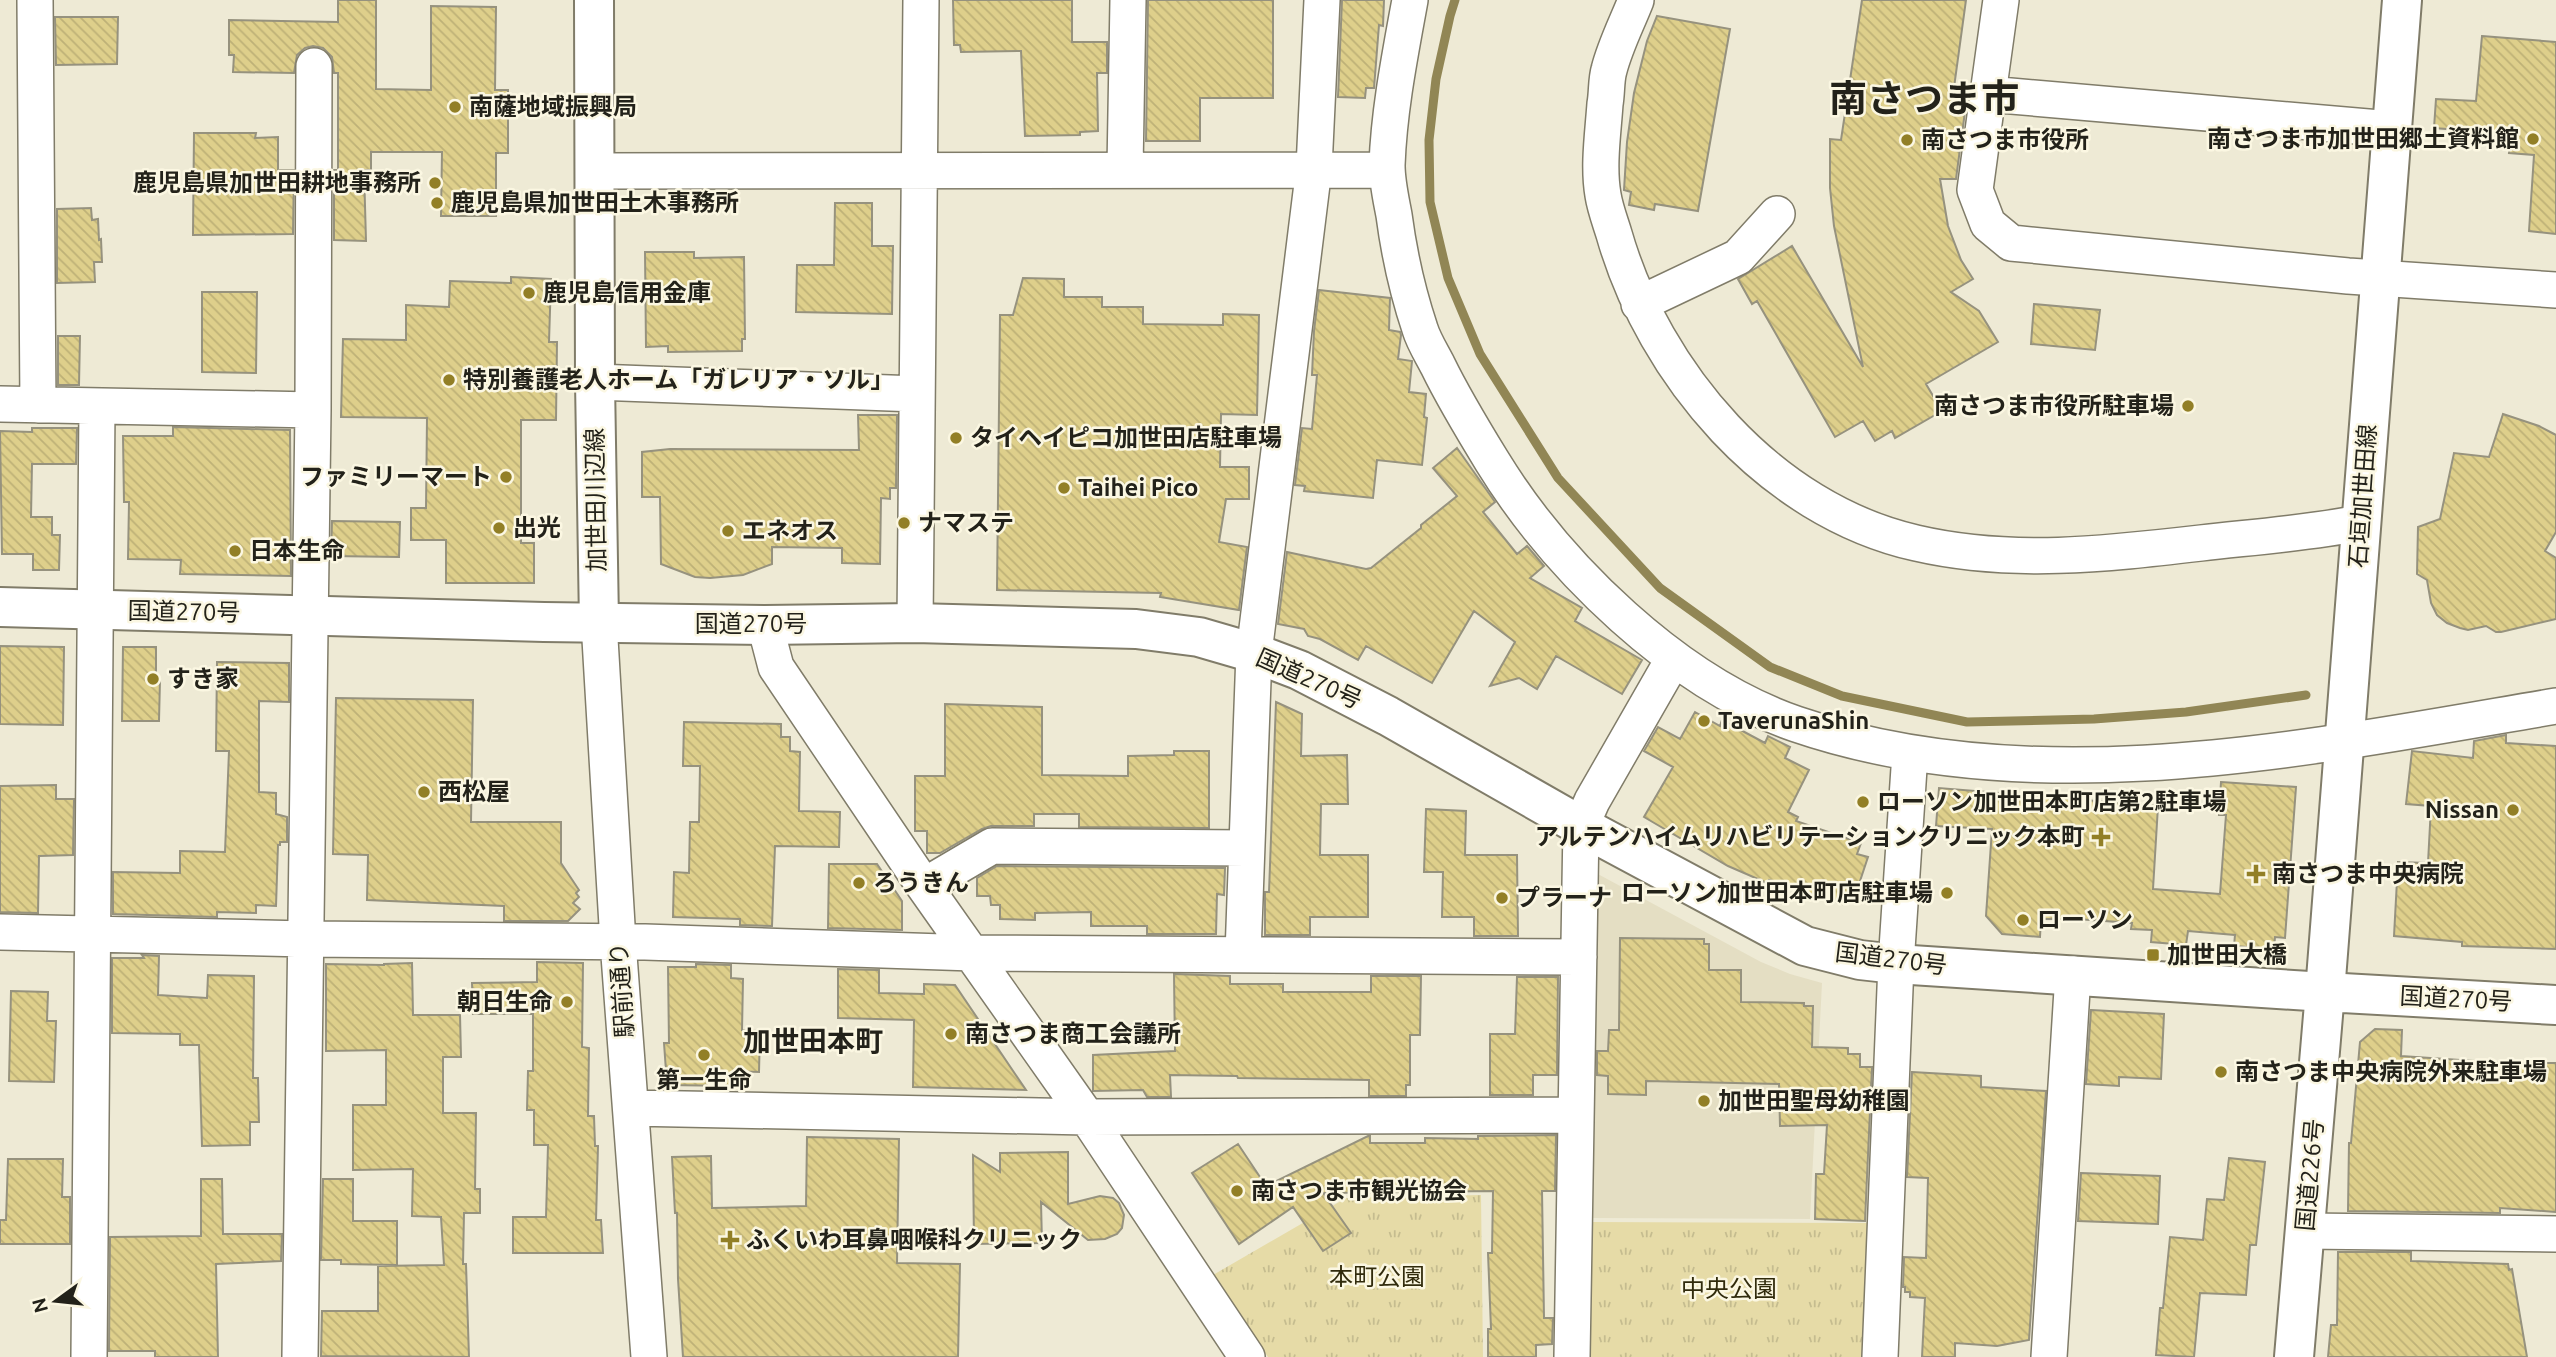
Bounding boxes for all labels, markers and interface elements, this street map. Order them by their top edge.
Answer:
district label: 南さつま市 [1829,77,2019,119]
place label: 南薩地域振興局 [469,93,637,120]
marker: 南薩地域振興局 [447,99,463,115]
place label: 南さつま市加世田郷土資料館 [2207,125,2519,152]
place label: 南さつま市役所 [1921,126,2089,153]
marker: 南さつま市加世田郷土資料館 [2525,131,2541,147]
marker: 南さつま市役所 [1899,132,1915,148]
place label: 鹿児島県加世田耕地事務所 [133,169,421,196]
marker: 鹿児島県加世田耕地事務所 [427,175,443,191]
place label: 鹿児島県加世田土木事務所 [451,189,739,216]
marker: 鹿児島県加世田土木事務所 [429,195,445,211]
place label: 鹿児島信用金庫 [543,279,711,306]
marker: 鹿児島信用金庫 [521,285,537,301]
place label: 特別養護老人ホーム「ガレリア・ソル」 [463,366,894,393]
marker: 特別養護老人ホーム「ガレリア・ソル」 [441,372,457,388]
place label: 南さつま市役所駐車場 [1934,392,2174,419]
marker: 南さつま市役所駐車場 [2180,398,2196,414]
street label: 石垣加世田線 [2344,423,2381,569]
place label: タイヘイピコ加世田店駐車場 [970,424,1282,451]
street label: 加世田川辺線 [581,428,610,572]
marker: タイヘイピコ加世田店駐車場 [948,430,964,446]
place label: ファミリーマート [300,463,492,490]
marker: ファミリーマート [498,469,514,485]
place label: Taihei Pico [1078,474,1198,501]
marker: Taihei Pico [1056,480,1072,496]
place label: ナマステ [918,509,1014,536]
place label: 出光 [513,514,561,541]
marker: ナマステ [896,515,912,531]
place label: エネオス [742,517,838,544]
marker: 出光 [491,520,507,536]
marker: エネオス [720,523,736,539]
place label: 日本生命 [249,537,345,564]
marker: 日本生命 [227,543,243,559]
street label: 国道270号 [127,597,241,626]
street label: 国道270号 [695,610,807,637]
street label: 国道270号 [1252,643,1366,714]
place label: すき家 [167,665,239,692]
marker: すき家 [145,671,161,687]
place label: TaverunaShin [1718,707,1869,734]
marker: TaverunaShin [1696,713,1712,729]
place label: 西松屋 [438,778,510,805]
marker: 西松屋 [416,784,432,800]
place label: ローソン加世田本町店第2駐車場 [1877,788,2227,815]
marker: ローソン加世田本町店第2駐車場 [1855,794,1871,810]
place label: Nissan [2425,796,2499,823]
marker: Nissan [2505,802,2521,818]
place label: アルテンハイムリハビリテーションクリニック本町 [1535,823,2085,850]
marker: アルテンハイムリハビリテーションクリニック本町 [2091,827,2111,847]
place label: 南さつま中央病院 [2272,860,2464,887]
marker: 南さつま中央病院 [2246,864,2266,884]
place label: ろうきん [873,869,969,896]
marker: ろうきん [851,875,867,891]
place label: ローソン加世田本町店駐車場 [1621,879,1933,906]
place label: プラーナ [1516,884,1612,911]
marker: ローソン加世田本町店駐車場 [1939,885,1955,901]
marker: プラーナ [1494,890,1510,906]
place label: ローソン [2037,906,2133,933]
marker: ローソン [2015,912,2031,928]
street label: 国道270号 [1834,938,1949,979]
street label: 駅前通り [605,941,638,1039]
place label: 加世田大橋 [2167,941,2287,968]
marker: 加世田大橋 [2145,947,2161,963]
street label: 国道270号 [2399,982,2513,1015]
place label: 朝日生命 [457,988,553,1015]
marker: 朝日生命 [559,994,575,1010]
place label: 南さつま商工会議所 [965,1020,1181,1047]
district label: 加世田本町 [743,1025,883,1056]
marker: 南さつま商工会議所 [943,1026,959,1042]
marker: 第一生命 [696,1047,712,1063]
place label: 南さつま中央病院外来駐車場 [2235,1058,2547,1085]
marker: 南さつま中央病院外来駐車場 [2213,1064,2229,1080]
place label: 第一生命 [656,1066,752,1093]
place label: 加世田聖母幼稚園 [1718,1087,1910,1114]
marker: 加世田聖母幼稚園 [1696,1093,1712,1109]
street label: 国道226号 [2291,1118,2328,1232]
place label: 南さつま市観光協会 [1251,1177,1467,1204]
marker: 南さつま市観光協会 [1229,1183,1245,1199]
place label: ふくいわ耳鼻咽喉科クリニック [746,1226,1082,1253]
marker: ふくいわ耳鼻咽喉科クリニック [720,1230,740,1250]
park label: 本町公園 [1329,1263,1425,1290]
north arrow [21,1266,91,1336]
park label: 中央公園 [1681,1275,1777,1302]
text: N [27,1296,52,1315]

